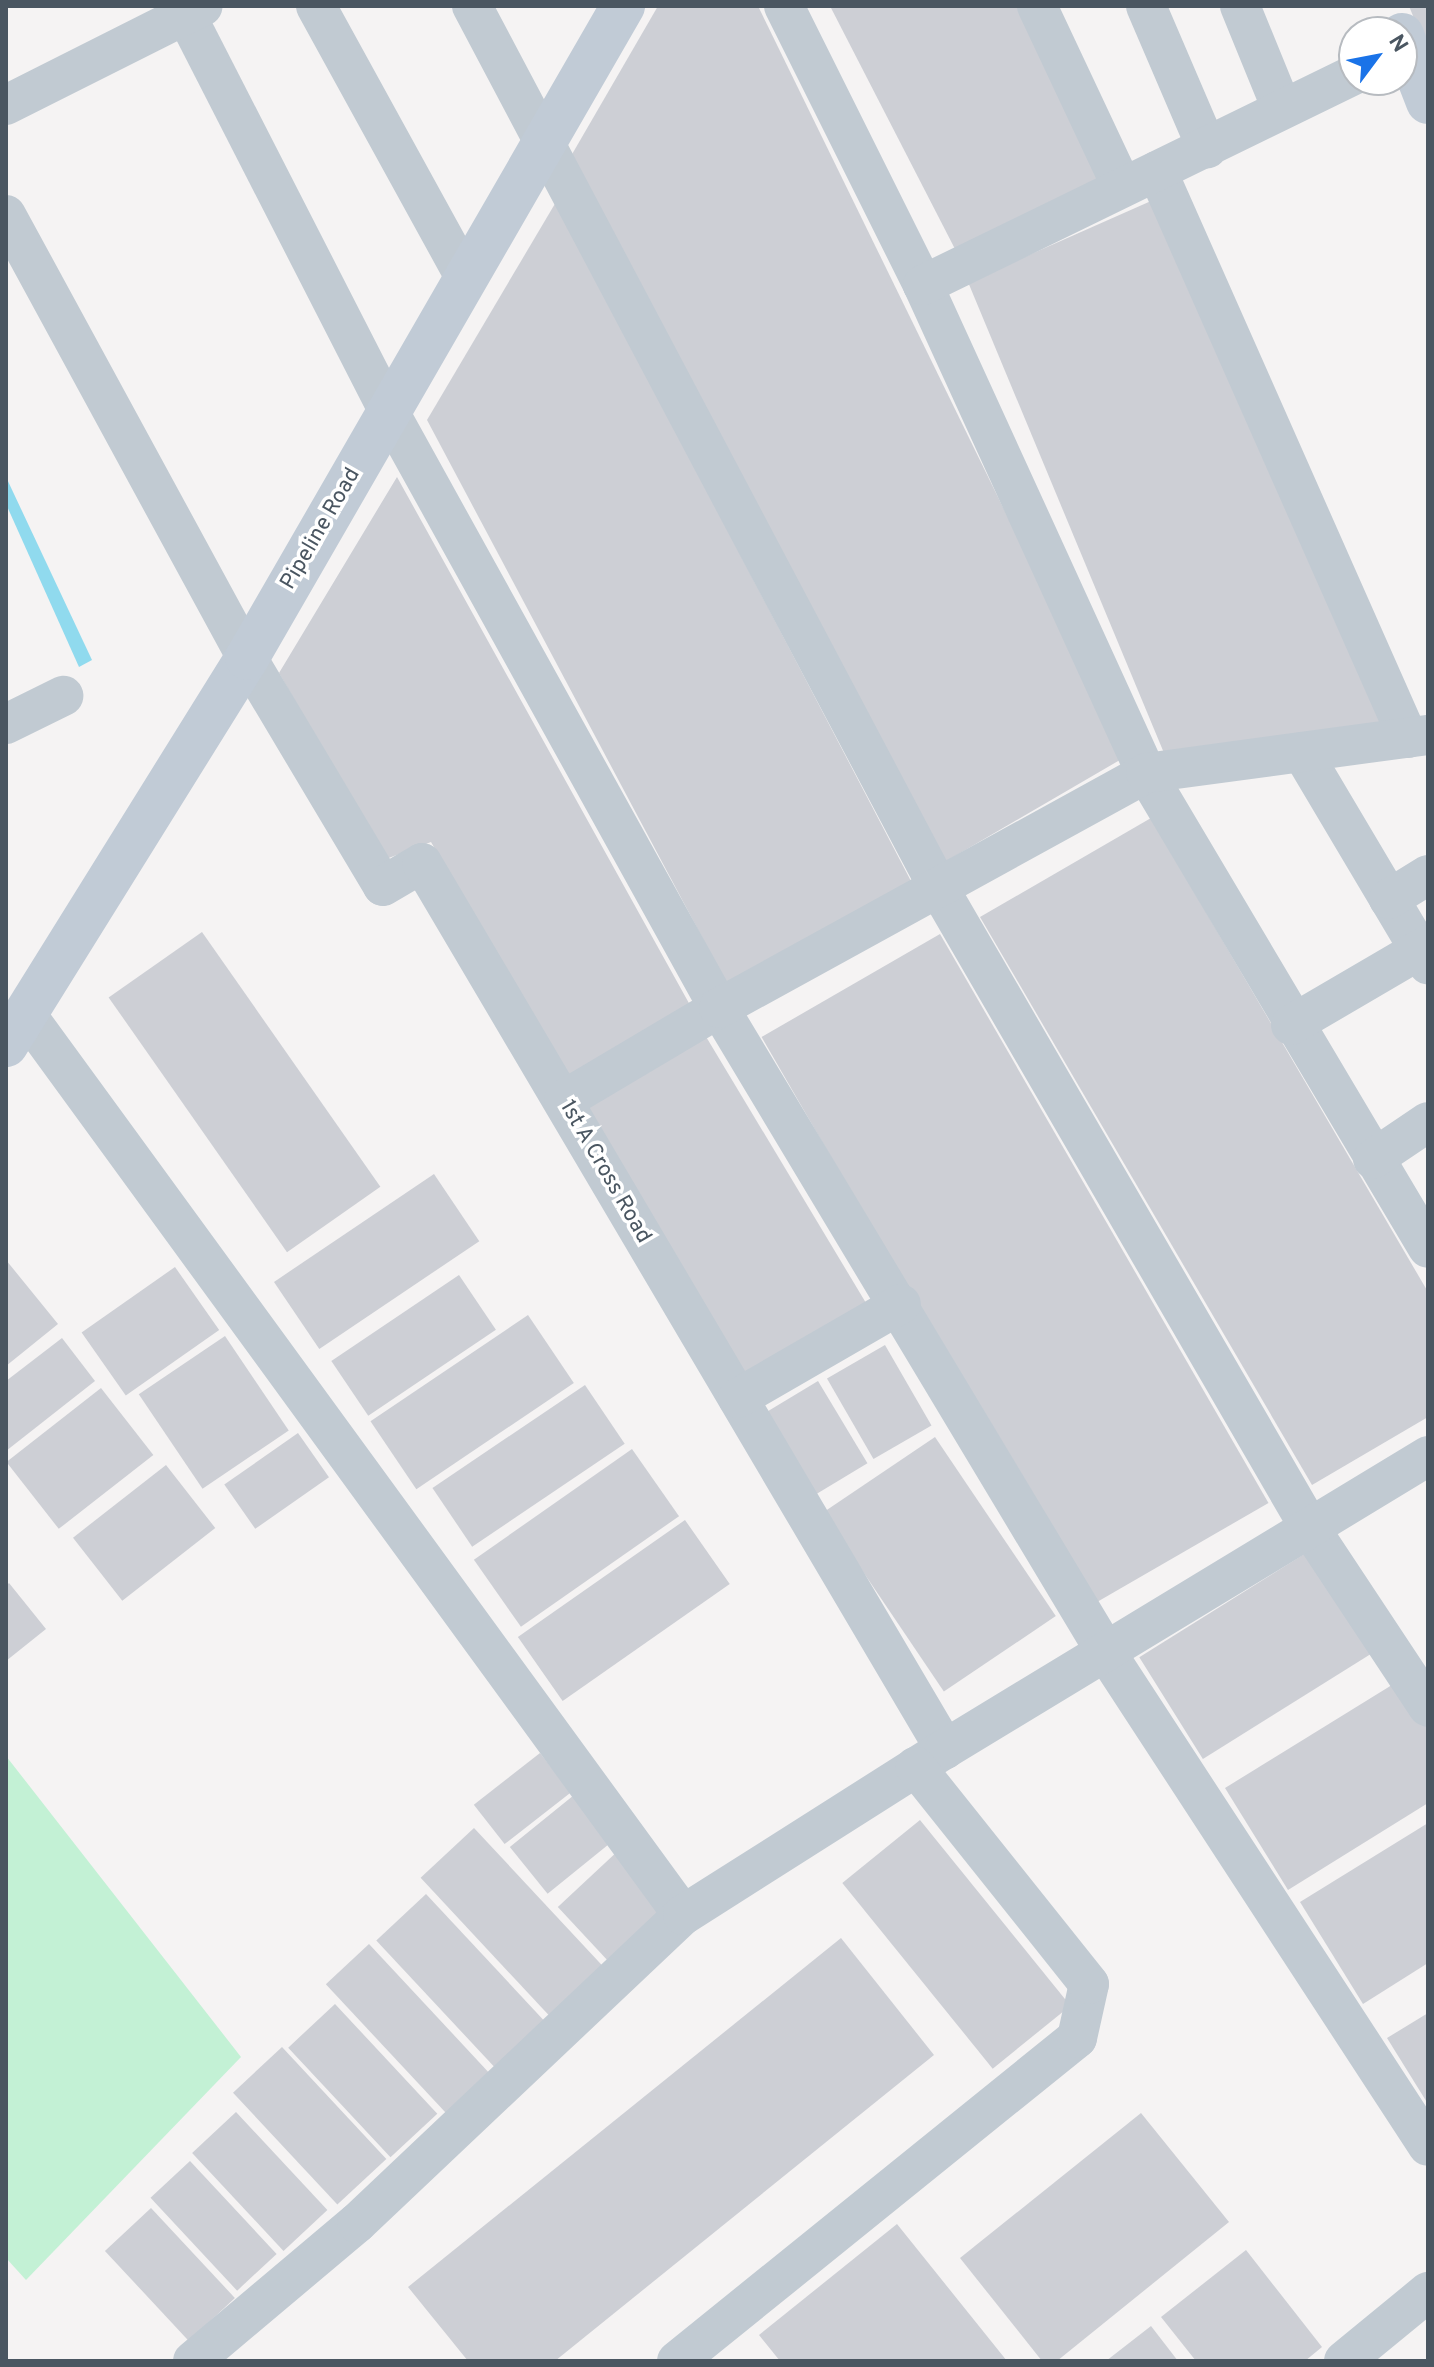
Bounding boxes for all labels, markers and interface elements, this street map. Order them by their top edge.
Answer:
north arrow [1338,16,1418,96]
text: N [1381,30,1413,58]
street label: Pipeline Road [276,463,366,595]
street label: 1st A Cross Road [553,1095,657,1249]

